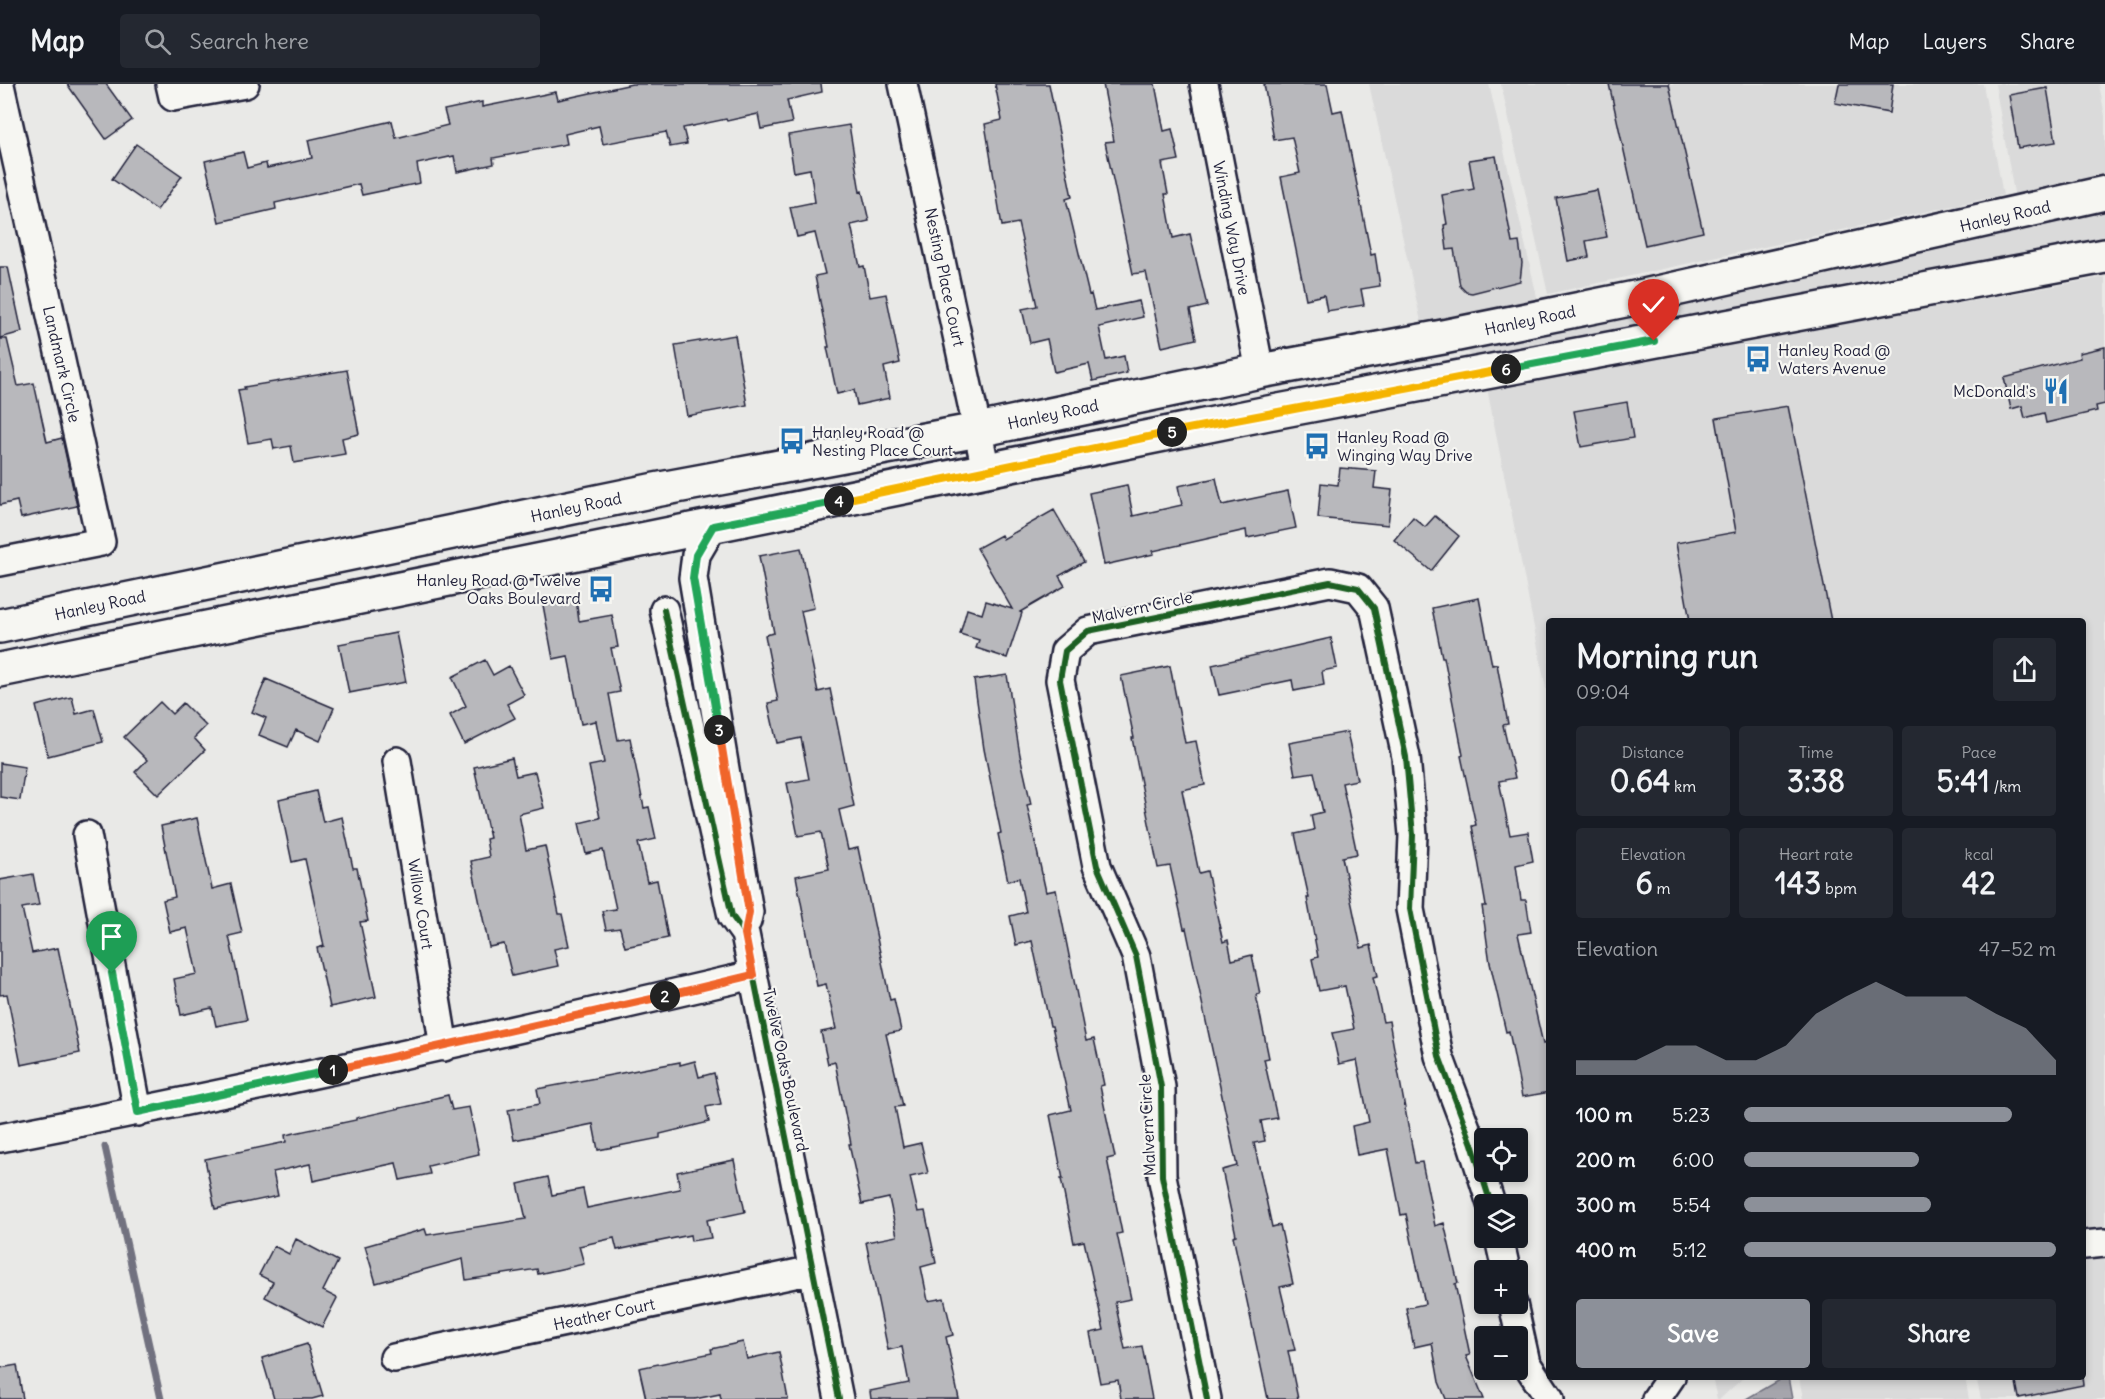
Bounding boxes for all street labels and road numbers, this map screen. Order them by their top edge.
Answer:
street label: Winding Way Drive [1209,159,1255,297]
street label: Hanley Road [1958,196,2052,236]
street label: Nesting Place Court [921,206,970,349]
street label: Hanley Road [1483,301,1577,339]
street label: Landmark Circle [39,304,85,424]
street label: Hanley Road [1006,395,1100,433]
street label: Hanley Road [529,488,623,526]
street label: Hanley Road [53,586,147,624]
street label: Malvern Circle [1090,587,1194,627]
street label: Willow Court [404,857,438,951]
street label: Twelve Oaks Boulevard [759,986,813,1154]
street label: Malvern Circle [1134,1073,1160,1177]
street label: Heather Court [551,1293,657,1335]

